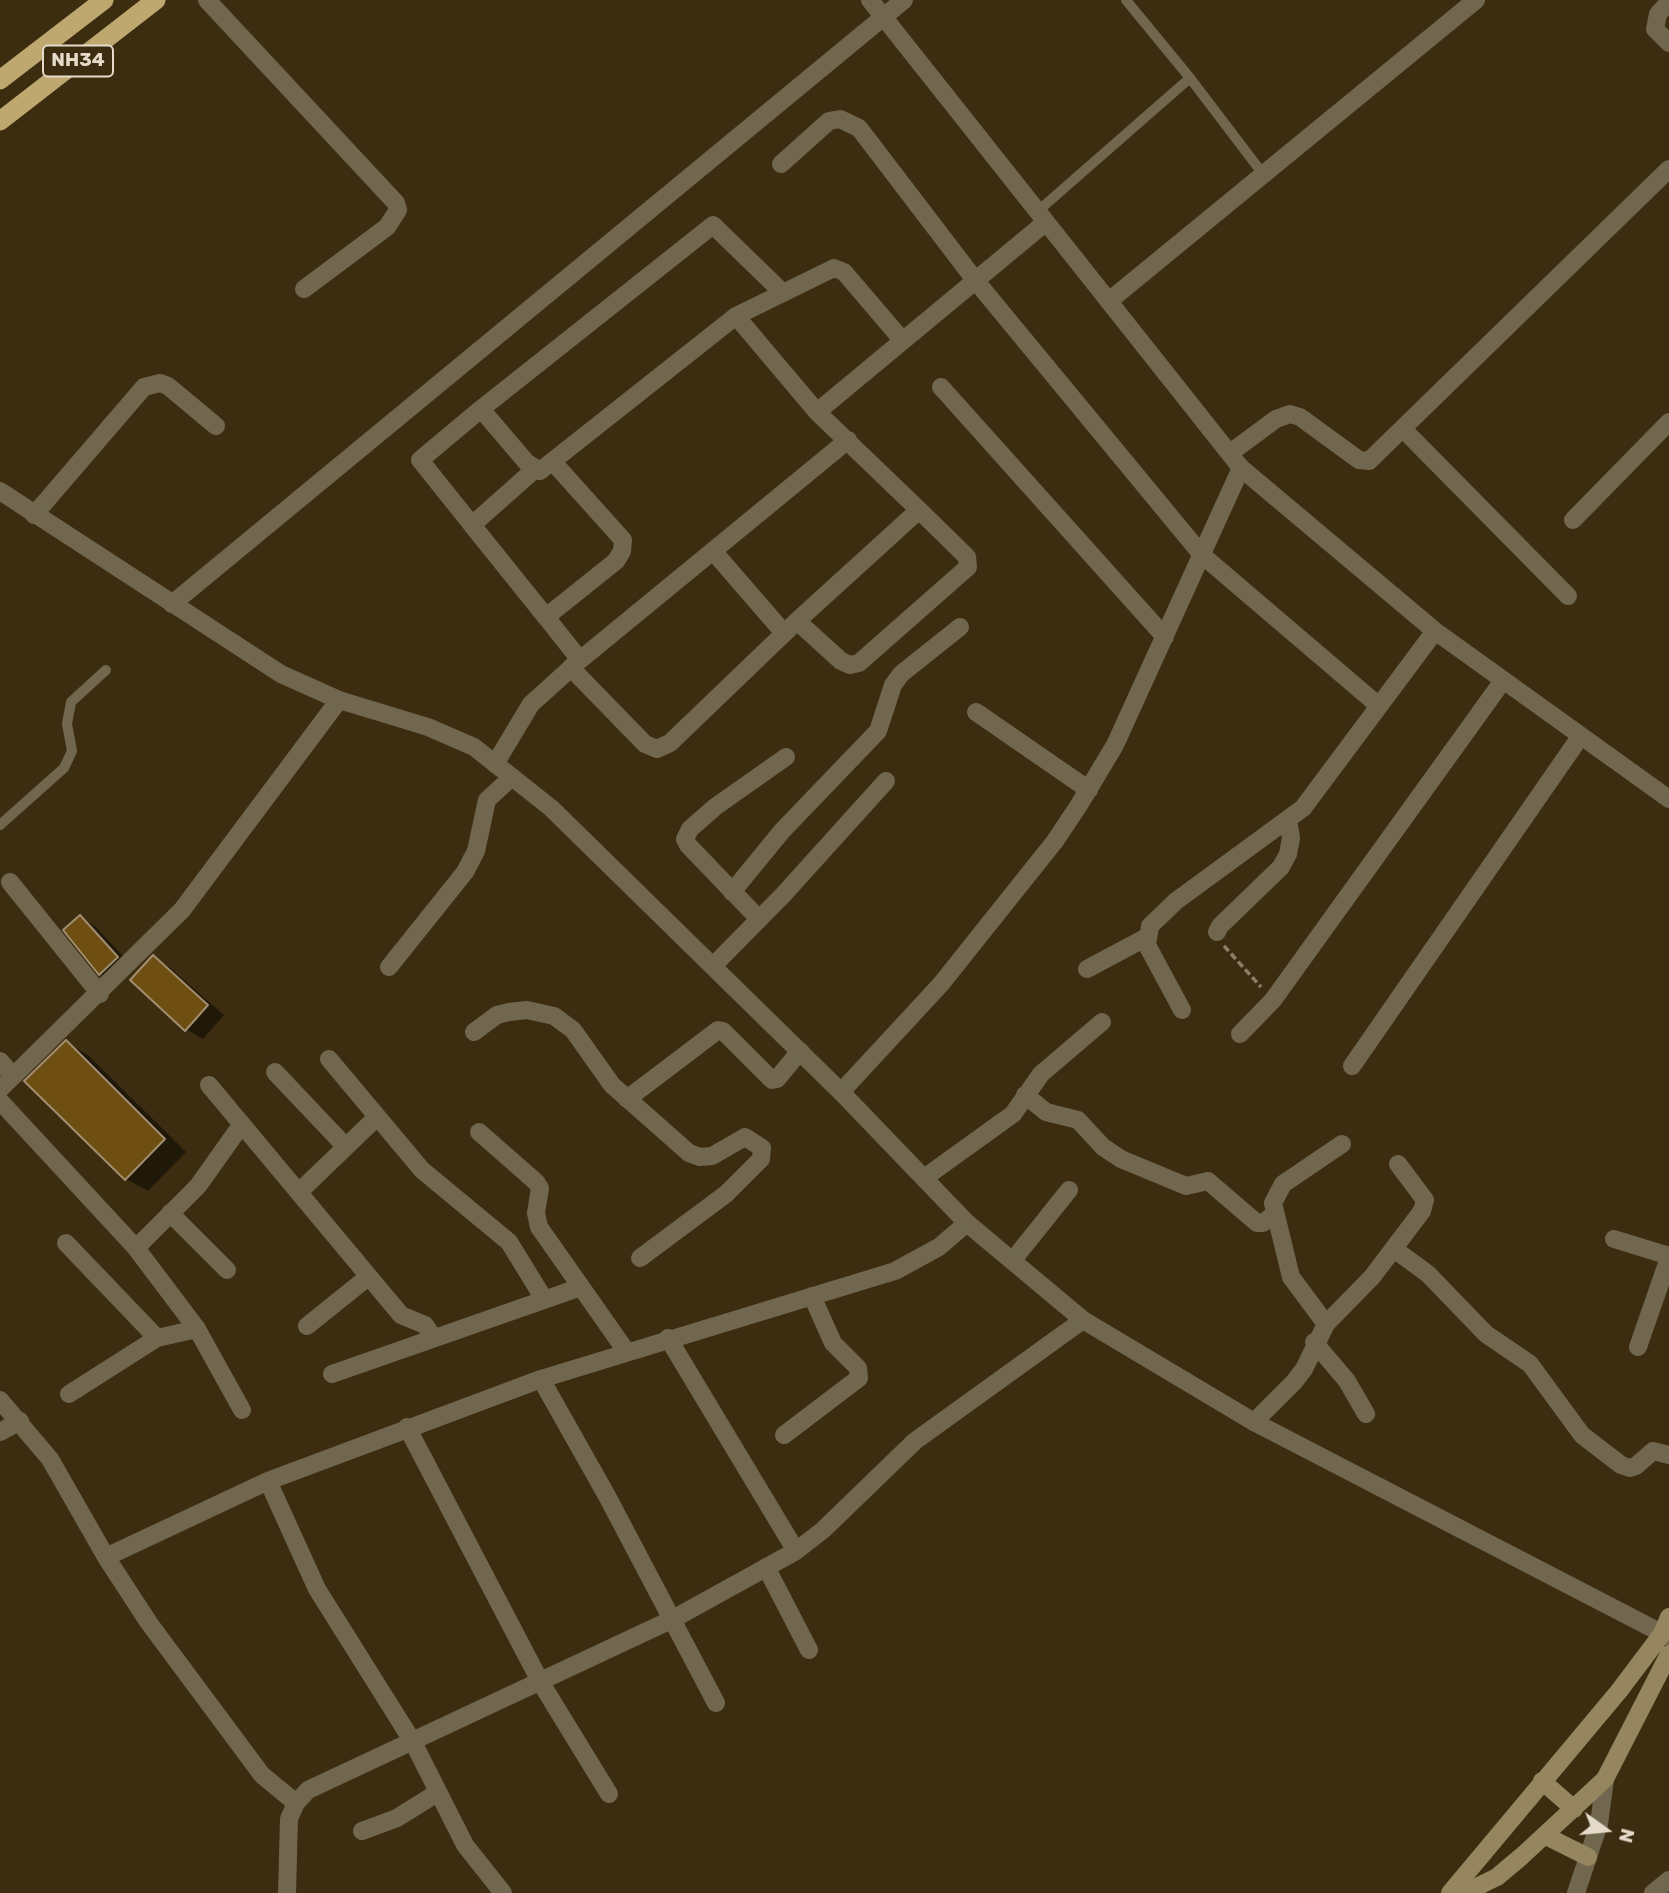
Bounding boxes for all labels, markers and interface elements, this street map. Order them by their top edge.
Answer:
road number: NH34 [43,45,113,76]
north arrow [1571,1795,1641,1865]
text: N [1614,1826,1640,1845]

